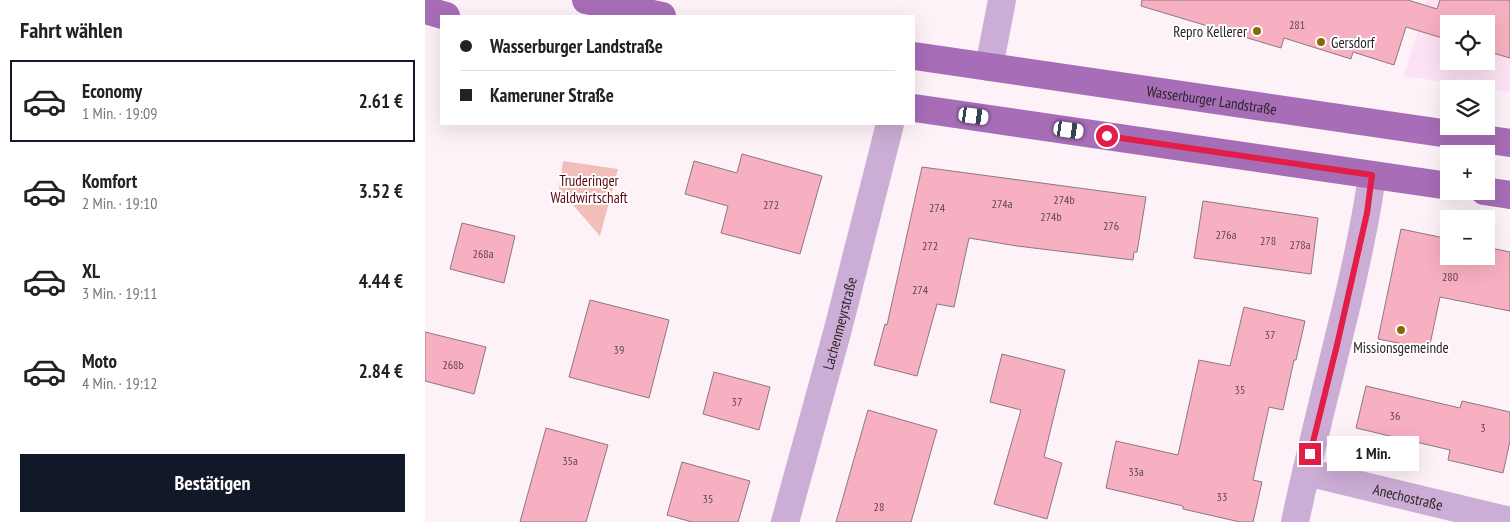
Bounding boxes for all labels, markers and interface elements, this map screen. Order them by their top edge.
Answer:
map controls [1440,15,1495,265]
button: locate [1440,15,1495,70]
text: Fahrt wählen [20,16,123,44]
house number: 281 [1289,17,1305,32]
place label: Repro Kellerer [1173,22,1248,41]
marker: Repro Kellerer [1251,25,1263,37]
place label: Gersdorf [1331,33,1376,52]
text: Wasserburger Landstraße [490,34,663,58]
marker: Gersdorf [1315,36,1327,48]
icon: car [22,79,67,124]
text: Economy [82,79,142,103]
button: layers [1440,80,1495,135]
street label: Wasserburger Landstraße [1146,81,1278,118]
text: Kameruner Straße [490,83,614,107]
text: 2.61 € [359,89,403,113]
text: 1 Min. · 19:09 [82,103,157,123]
car [958,106,989,126]
car [1053,120,1084,140]
route start [1096,125,1118,147]
button: + [1440,145,1495,200]
icon: car [22,169,67,214]
text: Komfort [82,169,137,193]
park label: Truderinger Waldwirtschaft [550,171,628,207]
text: 3.52 € [359,179,403,203]
house number: 274b [1053,192,1075,207]
text: 2 Min. · 19:10 [82,193,157,213]
house number: 274a [991,196,1013,211]
house number: 272 [763,197,779,212]
house number: 274 [929,200,946,215]
house number: 274b [1040,209,1062,224]
button: − [1440,210,1495,265]
house number: 276 [1103,218,1119,233]
house number: 276a [1215,227,1237,242]
house number: 278 [1260,233,1276,248]
house number: 278a [1289,237,1311,252]
house number: 272 [922,238,938,253]
house number: 268a [472,246,494,261]
icon: car [22,259,67,304]
text: XL [82,259,100,283]
text: 4.44 € [359,269,403,293]
house number: 280 [1442,269,1458,284]
street label: Lachenmeyrstraße [818,275,860,372]
house number: 274 [912,282,929,297]
text: 3 Min. · 19:11 [82,283,157,303]
marker: Missionsgemeinde [1395,324,1407,336]
house number: 37 [1265,327,1275,342]
place label: Missionsgemeinde [1353,338,1449,357]
house number: 39 [614,342,624,357]
icon: car [22,349,67,394]
text: Moto [82,349,117,373]
house number: 268b [442,357,464,372]
text: 2.84 € [359,359,403,383]
text: 4 Min. · 19:12 [82,373,157,393]
house number: 35 [1235,382,1245,397]
house number: 37 [732,394,742,409]
house number: 36 [1390,408,1400,423]
house number: 3 [1480,420,1486,435]
callout: 1 Min. [1327,436,1420,472]
route end [1299,443,1321,465]
text: 1 Min. [1355,443,1391,463]
house number: 35a [562,453,578,468]
button: Bestätigen [20,454,405,512]
house number: 33a [1128,464,1144,479]
street label: Anechostraße [1371,479,1445,514]
house number: 33 [1217,489,1227,504]
house number: 35 [703,491,713,506]
house number: 28 [874,499,884,514]

